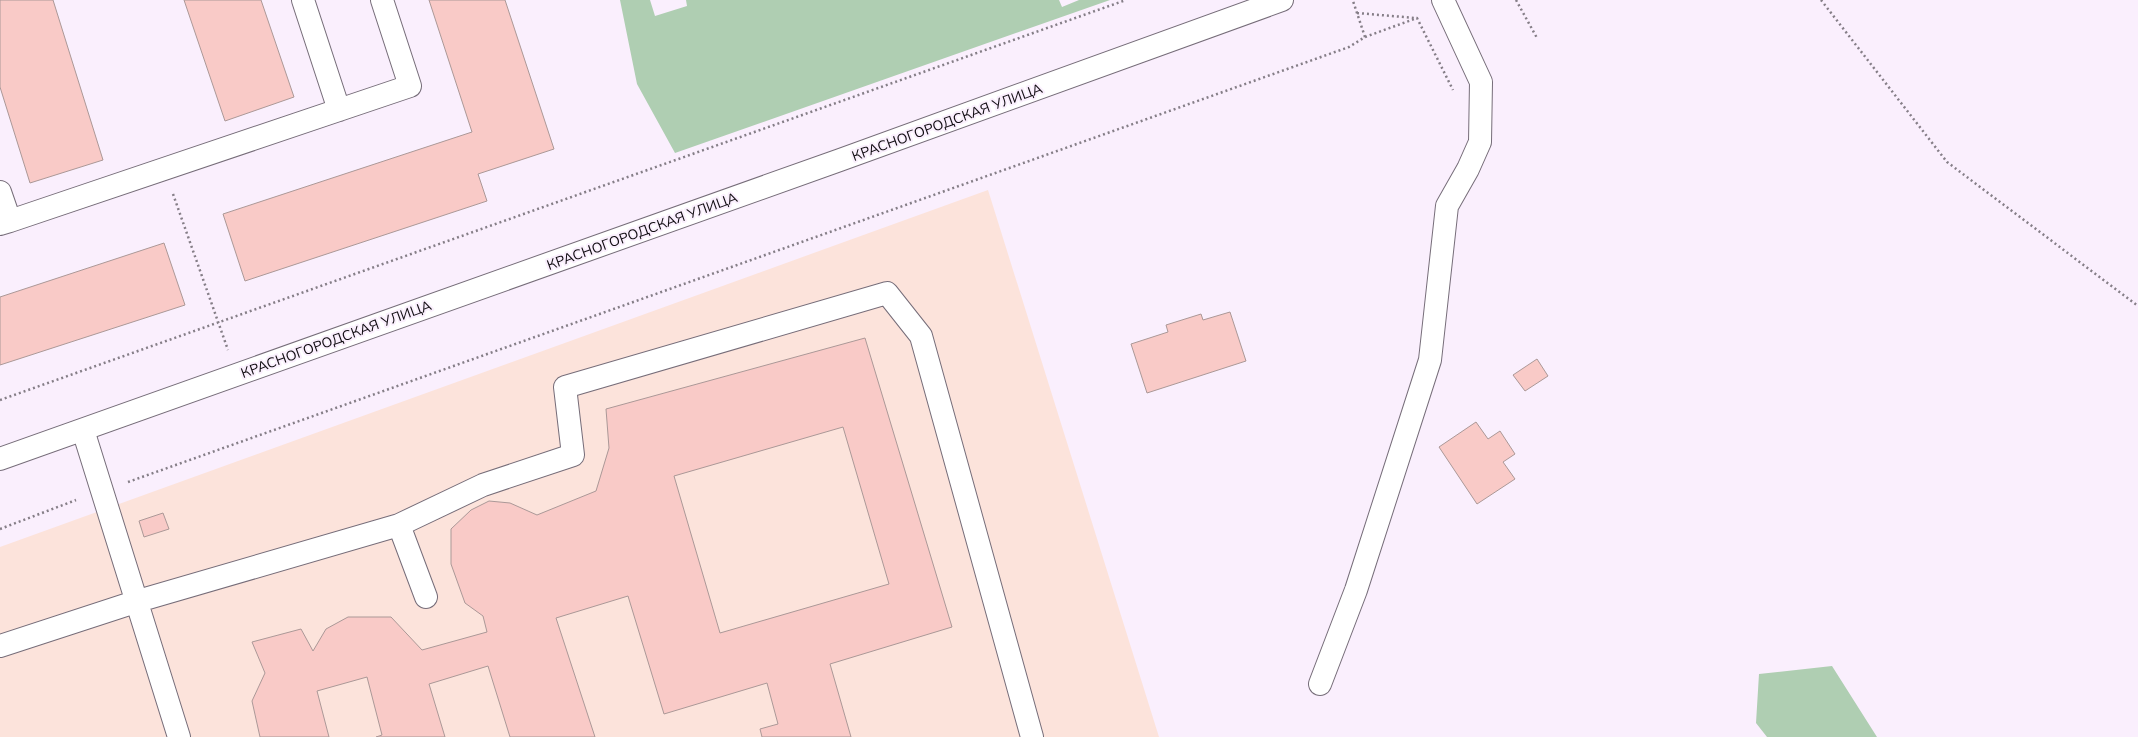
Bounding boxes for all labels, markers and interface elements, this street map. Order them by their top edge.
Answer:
street label: КРАСНОГОРОДСКАЯ УЛИЦА [849,79,1045,165]
street label: КРАСНОГОРОДСКАЯ УЛИЦА [544,188,740,274]
street label: КРАСНОГОРОДСКАЯ УЛИЦА [238,296,434,382]

